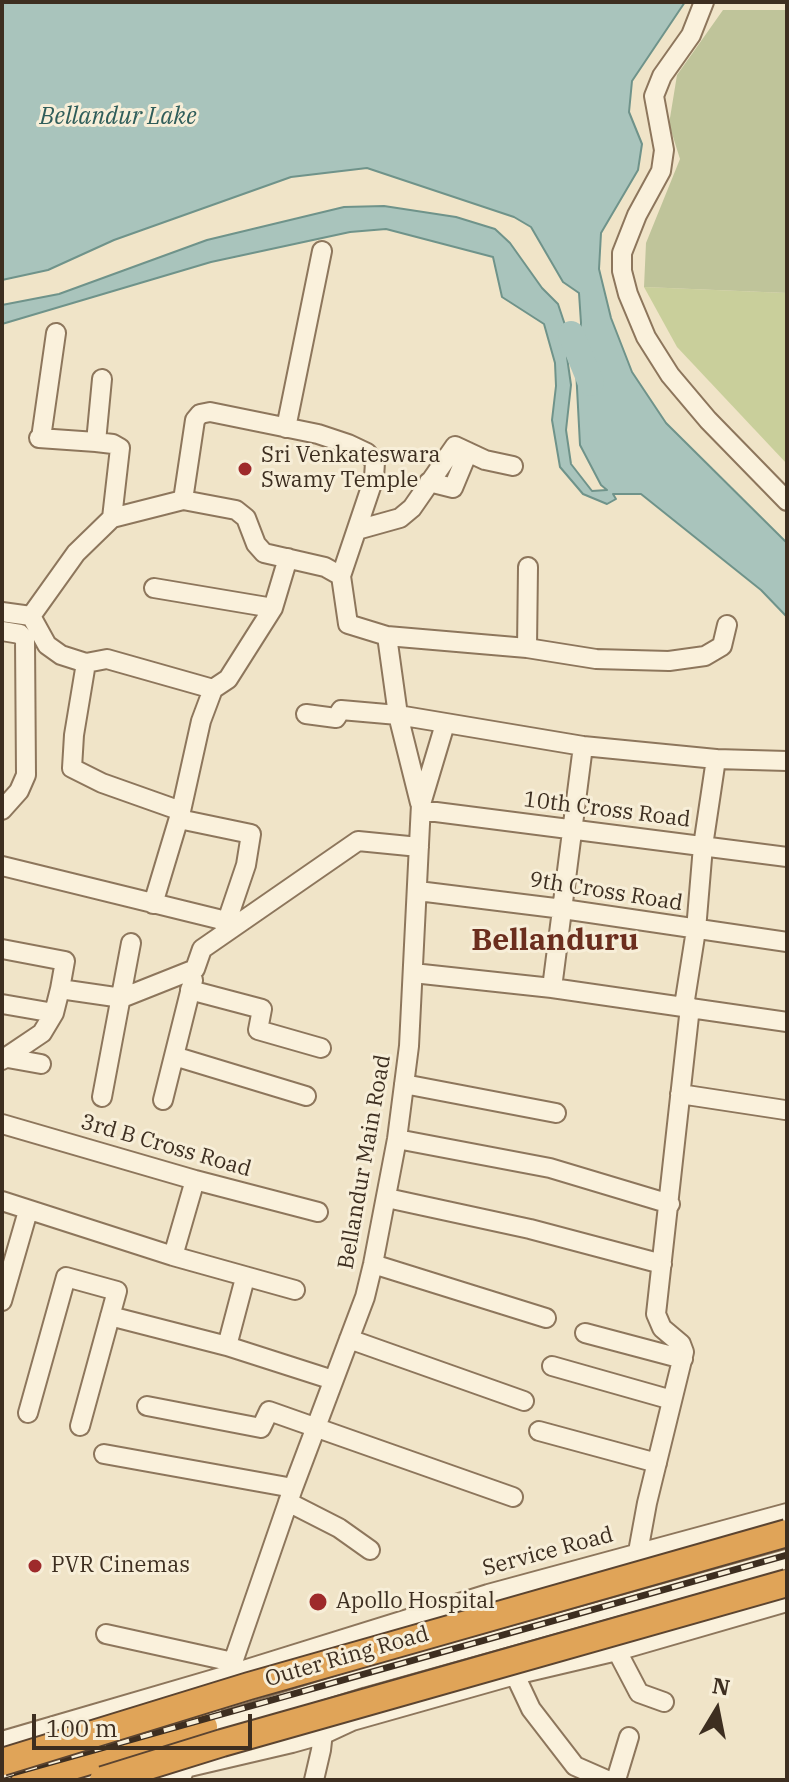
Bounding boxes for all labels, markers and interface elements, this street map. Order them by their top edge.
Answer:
water label: Bellandur Lake [39,103,197,131]
place label: Sri Venkateswara Swamy Temple [261,443,440,494]
marker: Sri Venkateswara Swamy Temple [236,460,254,478]
street label: 10th Cross Road [522,787,692,833]
street label: 9th Cross Road [527,867,685,917]
district label: Bellanduru [471,923,639,959]
street label: Bellandur Main Road [333,1053,397,1271]
street label: 3rd B Cross Road [78,1109,254,1183]
street label: Service Road [480,1522,616,1582]
place label: PVR Cinemas [51,1553,190,1579]
marker: PVR Cinemas [26,1557,44,1575]
place label: Apollo Hospital [336,1589,495,1615]
marker: Apollo Hospital [307,1591,329,1613]
street label: Outer Ring Road [262,1621,432,1693]
north arrow [677,1670,757,1750]
text: N [710,1670,732,1702]
scale bar [36,1698,256,1748]
text: 100 m [46,1712,118,1744]

